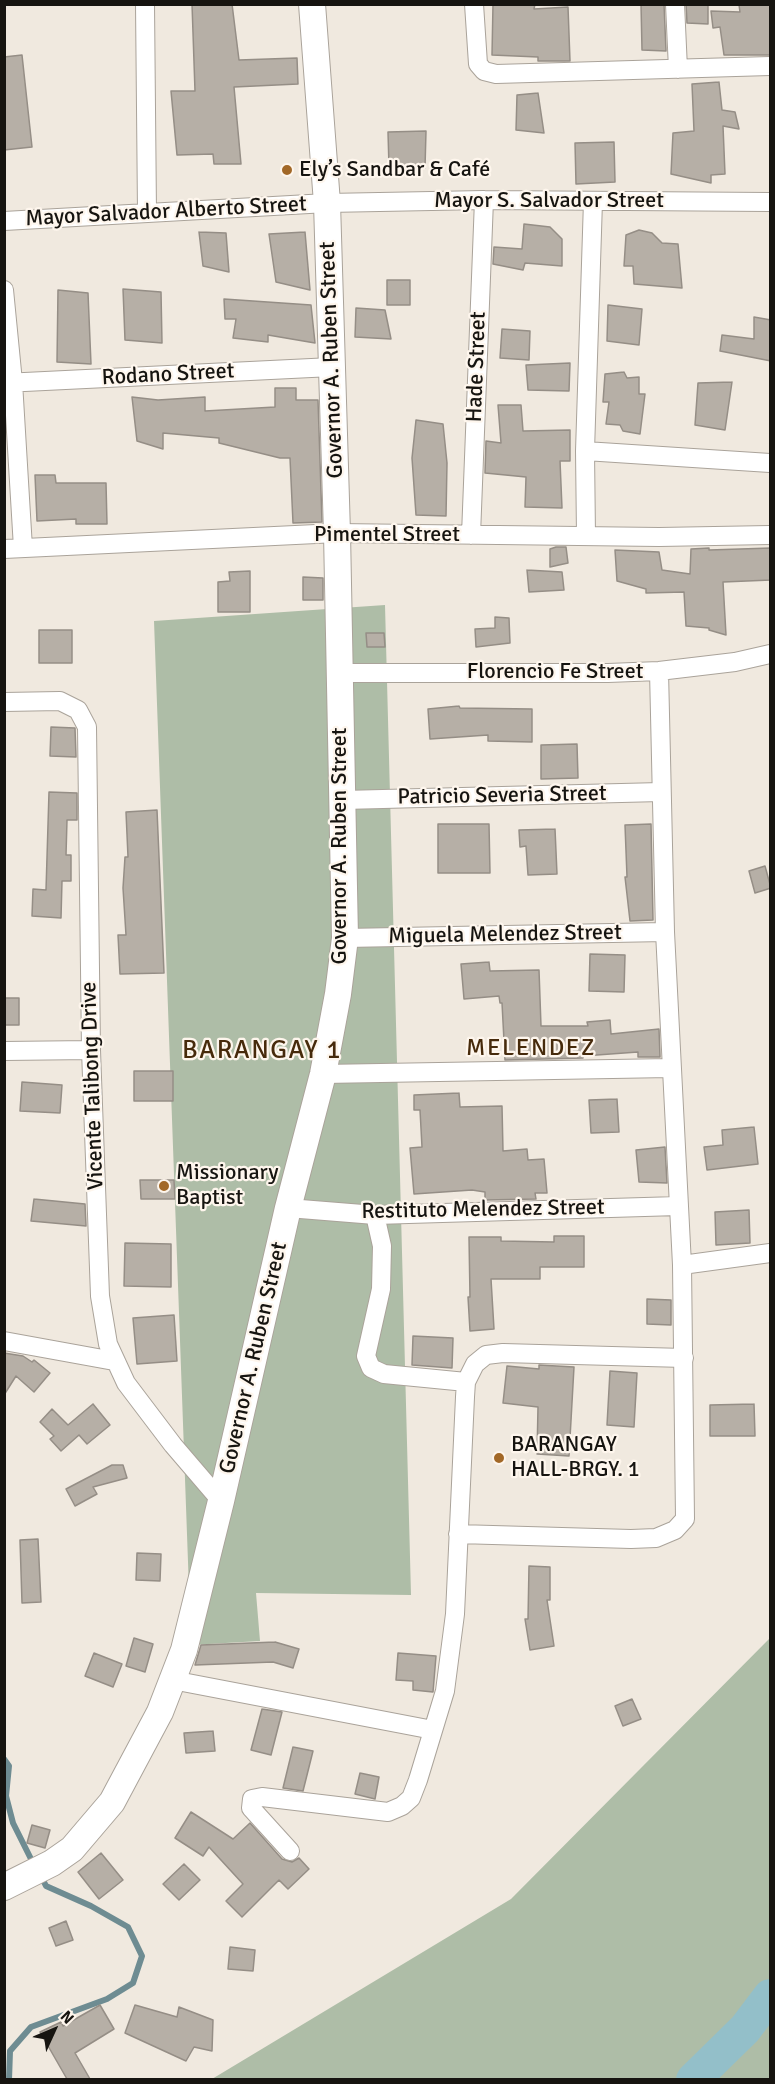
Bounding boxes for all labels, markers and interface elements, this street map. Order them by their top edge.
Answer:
place label: Ely’s Sandbar & Café [299,157,490,183]
marker: Ely’s Sandbar & Café [280,163,294,177]
street label: Mayor S. Salvador Street [434,188,664,214]
street label: Mayor Salvador Alberto Street [25,191,307,233]
street label: Governor A. Ruben Street [315,241,349,479]
street label: Hade Street [462,311,492,423]
street label: Rodano Street [101,358,235,392]
street label: Pimentel Street [314,522,460,548]
street label: Florencio Fe Street [467,659,643,685]
street label: Governor A. Ruben Street [327,727,353,965]
street label: Patricio Severia Street [397,781,607,811]
street label: Miguela Melendez Street [388,920,622,950]
street label: Vicente Talibong Drive [76,981,110,1191]
district label: BARANGAY 1 [182,1035,342,1067]
district label: MELENDEZ [466,1035,596,1063]
place label: Missionary Baptist [176,1160,279,1212]
marker: Missionary Baptist [157,1179,171,1193]
street label: Restituto Melendez Street [361,1195,605,1225]
street label: Governor A. Ruben Street [214,1240,294,1476]
place label: BARANGAY HALL-BRGY. 1 [511,1432,640,1484]
marker: BARANGAY HALL-BRGY. 1 [492,1451,506,1465]
north arrow [24,2000,84,2060]
text: N [56,2007,78,2028]

